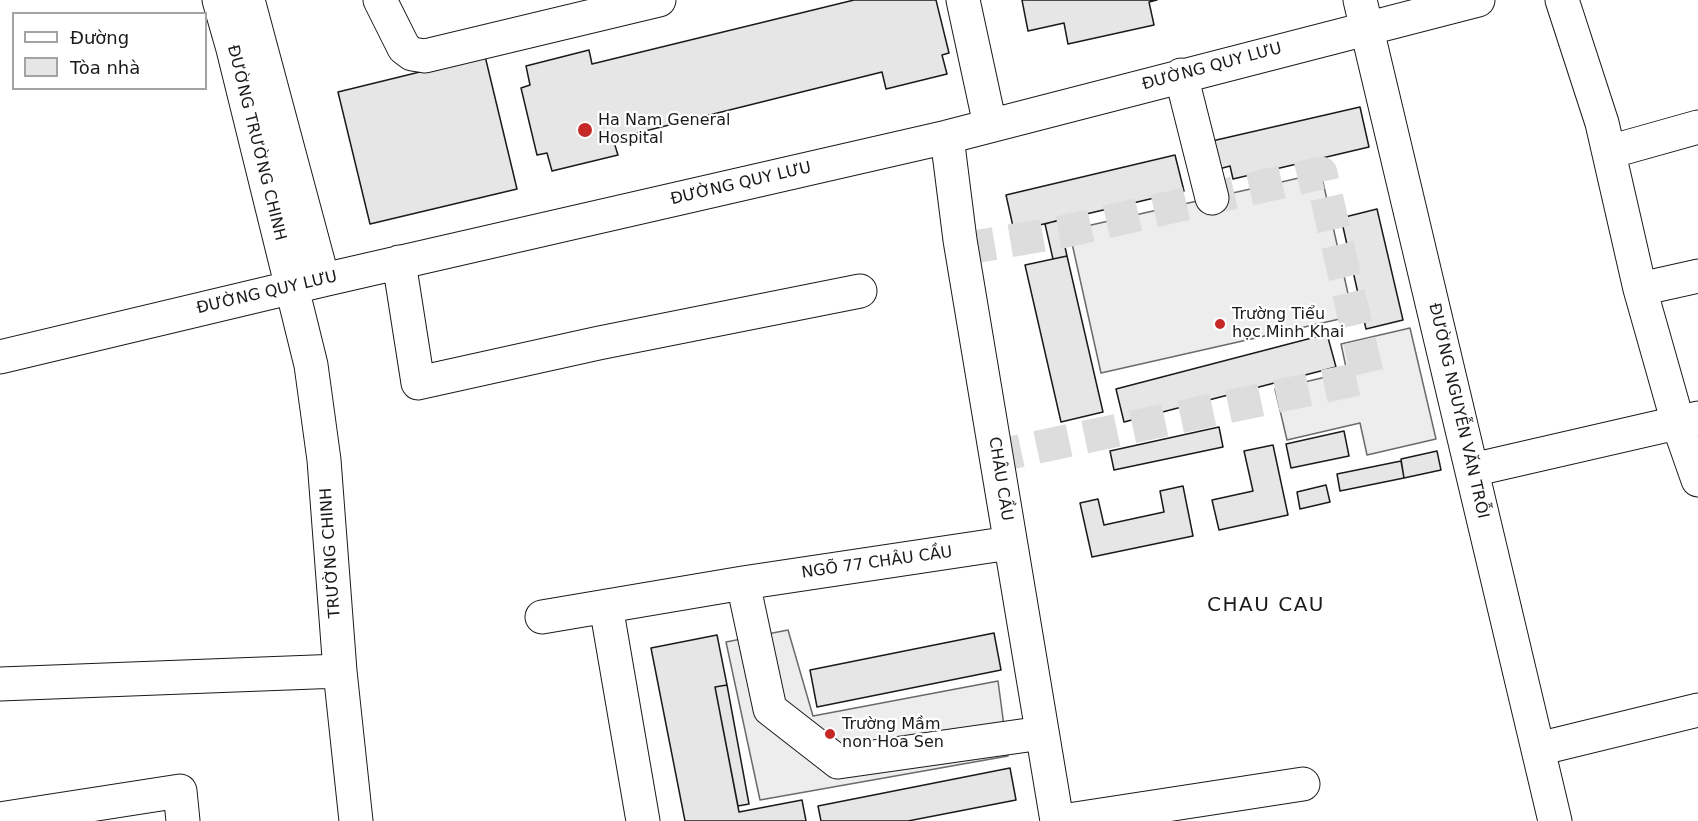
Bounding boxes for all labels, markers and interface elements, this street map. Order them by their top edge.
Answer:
legend [12,12,207,90]
text: Đường [70,27,129,48]
street label: ĐƯỜNG QUY LƯU [1140,39,1284,95]
street label: ĐƯỜNG TRƯỜNG CHINH [222,43,290,243]
text: Tòa nhà [70,57,140,78]
place label: Ha Nam General Hospital [598,111,730,149]
marker: Ha Nam General Hospital [576,121,594,139]
street label: ĐƯỜNG QUY LƯU [669,158,813,210]
street label: ĐƯỜNG QUY LƯU [195,267,339,319]
street label: ĐƯỜNG NGUYỄN VĂN TRỖI [1424,301,1492,521]
place label: Trường Tiểu học Minh Khai [1232,305,1344,343]
marker: Trường Tiểu học Minh Khai [1213,317,1227,331]
street label: CHÂU CẦU [984,436,1016,522]
street label: TRƯỜNG CHINH [317,487,345,619]
street label: NGÕ 77 CHÂU CẦU [800,543,954,583]
district label: CHAU CAU [1207,594,1325,618]
place label: Trường Mầm non Hoa Sen [842,715,944,753]
marker: Trường Mầm non Hoa Sen [823,727,837,741]

